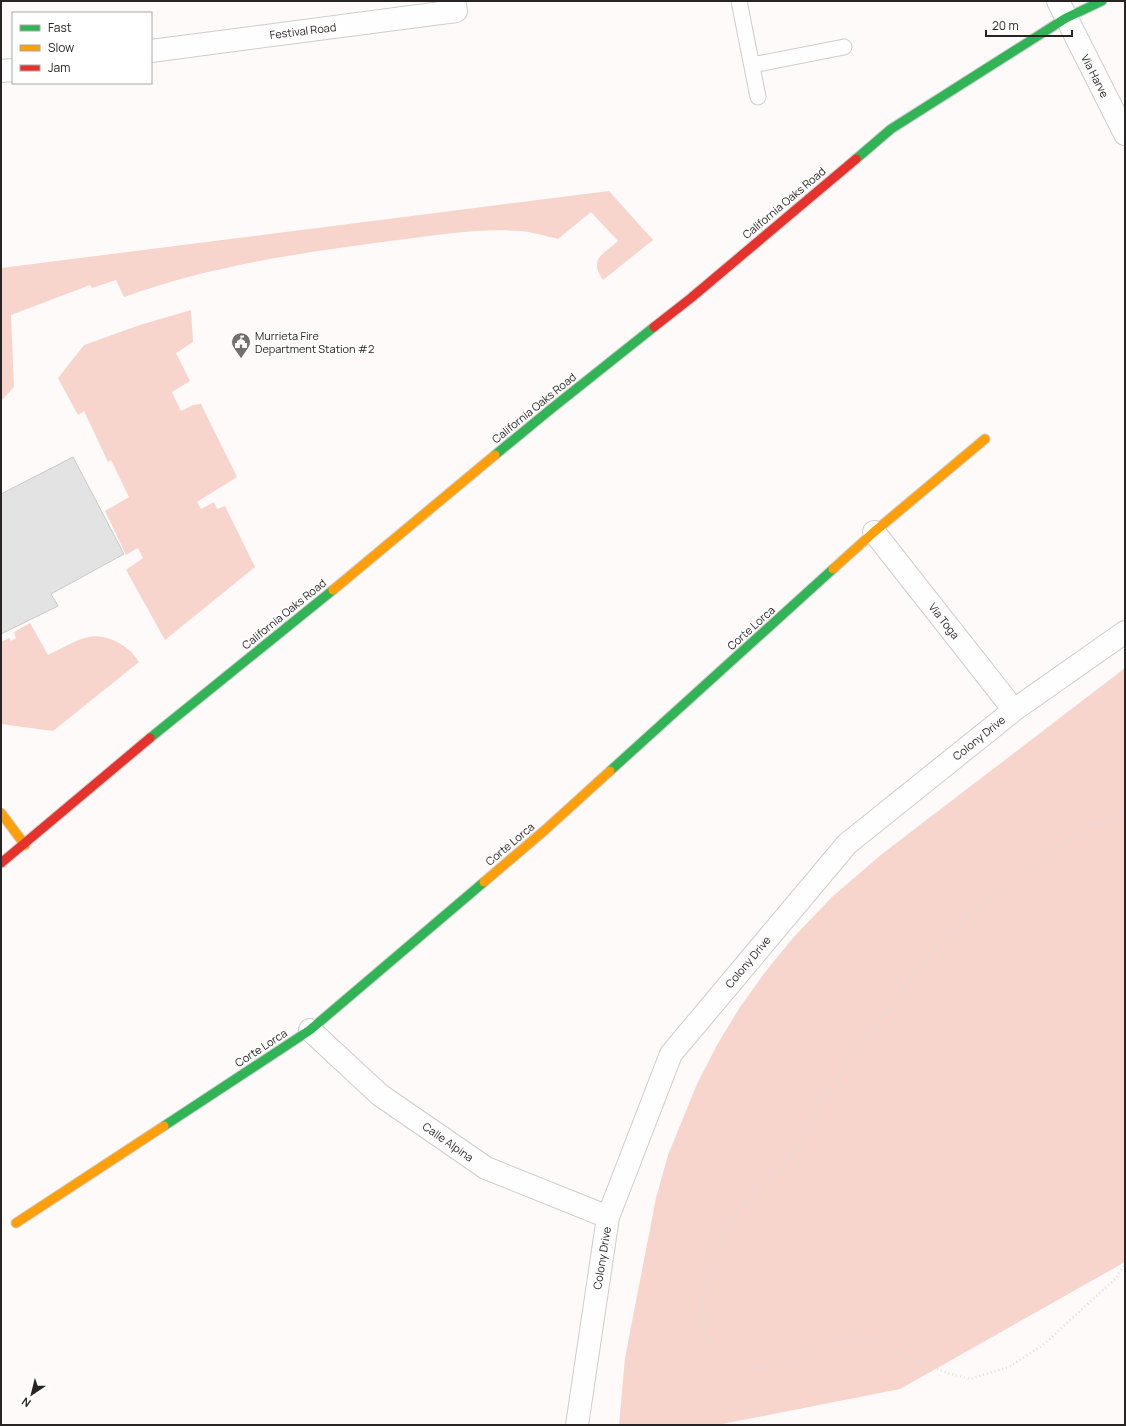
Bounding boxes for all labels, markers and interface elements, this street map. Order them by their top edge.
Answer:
legend [12,12,152,84]
scale bar [986,12,1072,38]
text: 20 m [992,17,1019,34]
text: Fast [48,19,72,36]
street label: Festival Road [269,19,337,42]
text: Slow [48,39,74,56]
street label: Via Harve [1078,52,1113,100]
text: Jam [48,59,70,76]
street label: California Oaks Road [739,163,828,242]
place label: Murrieta Fire Department Station #2 [255,328,374,356]
public building icon: Murrieta Fire Department Station #2 [230,331,252,359]
street label: California Oaks Road [488,369,579,446]
street label: California Oaks Road [238,575,329,652]
street label: Via Toga [926,599,963,642]
street label: Corte Lorca [724,602,778,653]
street label: Colony Drive [949,711,1009,763]
street label: Corte Lorca [482,819,537,868]
street label: Colony Drive [721,932,774,991]
street label: Corte Lorca [232,1025,290,1070]
street label: Calle Alpina [420,1119,477,1165]
street label: Colony Drive [589,1225,614,1290]
north arrow [12,1374,52,1414]
text: N [18,1394,34,1411]

